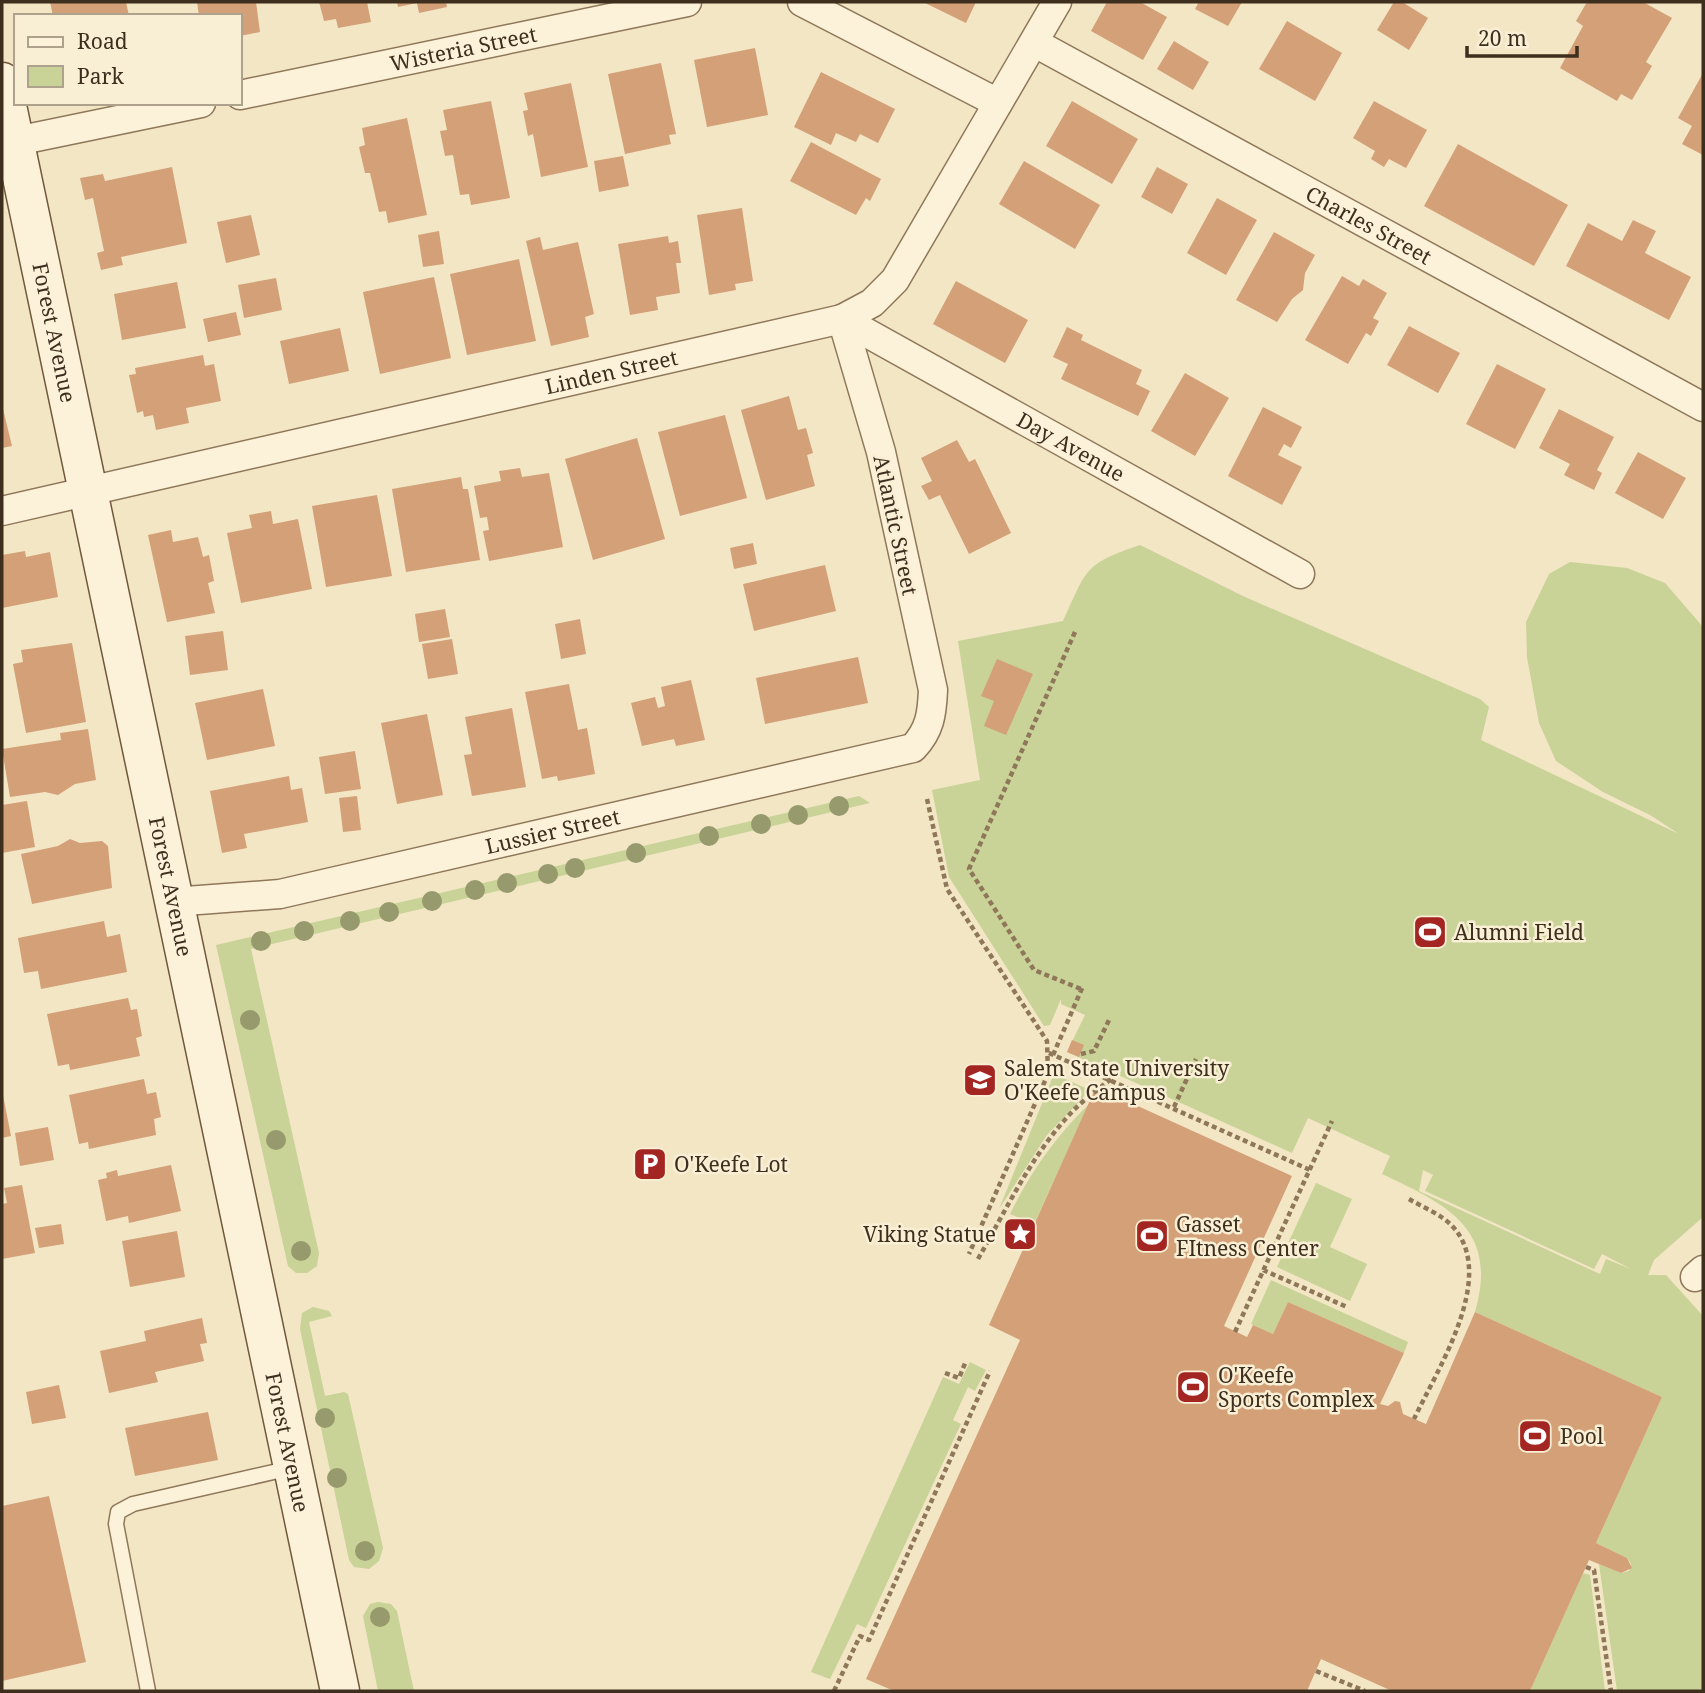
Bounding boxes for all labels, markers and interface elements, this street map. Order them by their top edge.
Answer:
legend [14,14,242,105]
scale bar [1467,14,1577,58]
street label: Wisteria Street [387,20,539,77]
text: 20 m [1478,24,1527,52]
text: Road [77,27,128,55]
text: Park [77,62,124,90]
street label: Charles Street [1301,179,1437,270]
street label: Forest Avenue [26,260,83,405]
street label: Linden Street [542,343,680,400]
street label: Day Avenue [1012,405,1130,488]
street label: Atlantic Street [867,452,925,598]
street label: Lussier Street [482,802,623,860]
street label: Forest Avenue [143,814,199,959]
sports icon: Alumni Field [1411,913,1449,951]
place label: Alumni Field [1454,918,1584,946]
place label: Salem State University O'Keefe Campus [1004,1054,1229,1106]
school or university icon: Salem State University O'Keefe Campus [961,1061,999,1099]
parking icon: O'Keefe Lot [631,1145,669,1183]
place label: O'Keefe Lot [674,1150,788,1178]
place label: Gasset FItness Center [1176,1210,1319,1262]
place icon: Viking Statue [1001,1215,1039,1253]
sports icon: Gasset FItness Center [1133,1217,1171,1255]
place label: Viking Statue [863,1220,996,1248]
place label: O'Keefe Sports Complex [1218,1361,1375,1413]
sports icon: O'Keefe Sports Complex [1174,1368,1212,1406]
street label: Forest Avenue [259,1370,316,1515]
sports icon: Pool [1516,1417,1554,1455]
place label: Pool [1560,1422,1604,1450]

